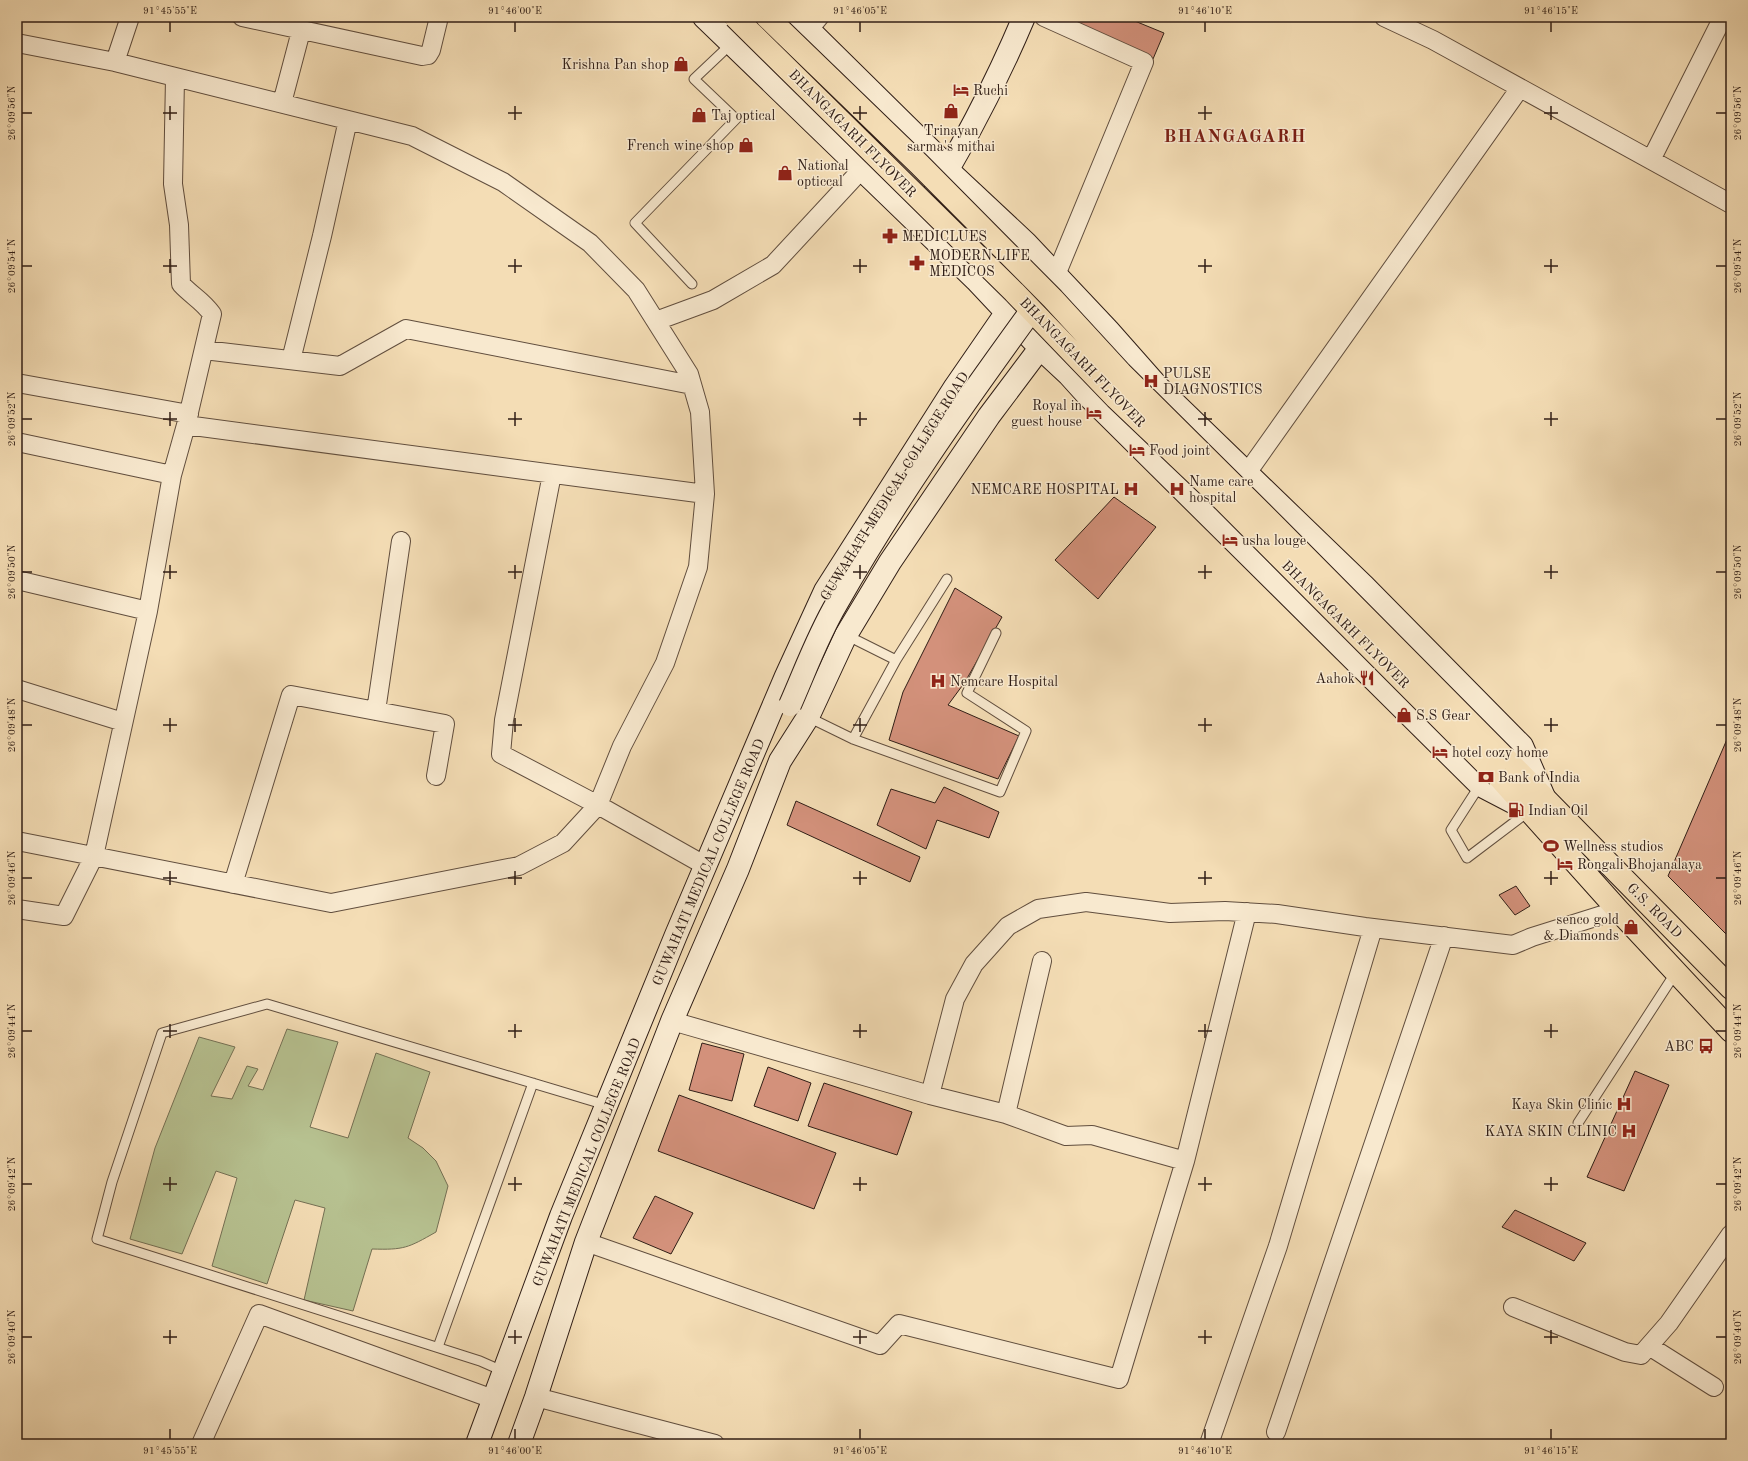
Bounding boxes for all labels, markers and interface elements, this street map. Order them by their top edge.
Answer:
text: 91°45'55"E [143,6,197,16]
text: 91°46'00"E [488,6,542,16]
text: 91°46'05"E [833,6,887,16]
text: 91°46'10"E [1178,6,1232,16]
text: 91°46'15"E [1524,6,1578,16]
shop icon: Krishna Pan shop [672,55,690,73]
place label: Krishna Pan shop [562,58,669,72]
street label: BHANGAGARH FLYOVER [786,67,919,200]
hotel icon: Ruchi [952,81,970,99]
place label: Ruchi [973,84,1008,98]
text: 26°09'56"N [7,85,17,140]
text: 26°09'56"N [1733,85,1743,140]
shop icon: Trinayan sarma's mithai [942,102,960,120]
shop icon: Taj optical [690,106,708,124]
place label: Taj optical [711,109,775,123]
place label: Trinayan sarma's mithai [907,124,995,154]
district label: BHANGAGARH [1163,128,1307,146]
shop icon: French wine shop [737,136,755,154]
place label: French wine shop [627,139,734,153]
place label: National opticcal [797,159,849,189]
shop icon: National opticcal [776,164,794,182]
pharmacy icon: MEDICLUES [881,227,899,245]
place label: MEDICLUES [902,230,987,244]
text: 26°09'54"N [7,238,17,293]
text: 26°09'54"N [1733,238,1743,293]
place label: MODERN LIFE MEDICOS [929,249,1030,279]
pharmacy icon: MODERN LIFE MEDICOS [908,254,926,272]
street label: BHANGAGARH FLYOVER [1017,295,1148,430]
place label: PULSE DIAGNOSTICS [1163,367,1262,397]
street label: GUWAHATI MEDICAL COLLEGE ROAD [818,370,972,603]
hospital icon: PULSE DIAGNOSTICS [1142,372,1160,390]
text: 26°09'52"N [7,391,17,446]
text: 26°09'52"N [1733,391,1743,446]
place label: Royal in guest house [1011,399,1082,429]
hotel icon: Royal in guest house [1085,404,1103,422]
hotel icon: Food joint [1128,441,1146,459]
place label: Food joint [1149,444,1210,458]
place label: Name care hospital [1189,475,1253,505]
hospital icon: NEMCARE HOSPITAL [1122,480,1140,498]
hospital icon: Name care hospital [1168,480,1186,498]
place label: NEMCARE HOSPITAL [970,483,1119,497]
hotel icon: usha louge [1221,531,1239,549]
place label: usha louge [1242,534,1306,548]
text: 26°09'50"N [7,544,17,599]
text: 26°09'50"N [1733,544,1743,599]
street label: BHANGAGARH FLYOVER [1279,558,1412,691]
restaurant icon: Aahok [1358,669,1376,687]
hospital icon: Nemcare Hospital [929,672,947,690]
place label: Aahok [1316,672,1355,686]
place label: Nemcare Hospital [950,675,1058,689]
text: 26°09'48"N [7,697,17,752]
text: 26°09'48"N [1733,697,1743,752]
shop icon: S.S Gear [1395,706,1413,724]
place label: S.S Gear [1416,709,1471,723]
street label: GUWAHATI MEDICAL COLLEGE ROAD [650,737,768,988]
hotel icon: hotel cozy home [1431,743,1449,761]
place label: hotel cozy home [1452,746,1548,760]
bank icon: Bank of India [1477,768,1495,786]
place label: Bank of India [1498,771,1580,785]
fuel station icon: Indian Oil [1507,801,1525,819]
place label: Indian Oil [1528,804,1588,818]
sports icon: Wellness studios [1542,837,1560,855]
place label: Wellness studios [1563,840,1663,854]
text: 26°09'46"N [7,850,17,905]
text: 26°09'46"N [1733,850,1743,905]
hotel icon: Rongali Bhojanalaya [1556,855,1574,873]
place label: Rongali Bhojanalaya [1577,858,1702,872]
street label: G.S. ROAD [1624,881,1684,941]
place label: senco gold & Diamonds [1543,913,1619,943]
shop icon: senco gold & Diamonds [1622,918,1640,936]
text: 26°09'44"N [7,1003,17,1058]
text: 26°09'44"N [1733,1003,1743,1058]
street label: GUWAHATI MEDICAL COLLEGE ROAD [530,1036,643,1289]
bus stop icon: ABC [1697,1037,1715,1055]
place label: ABC [1664,1040,1694,1054]
hospital icon: Kaya Skin Clinic [1615,1095,1633,1113]
place label: Kaya Skin Clinic [1511,1098,1612,1112]
hospital icon: KAYA SKIN CLINIC [1620,1122,1638,1140]
place label: KAYA SKIN CLINIC [1485,1125,1617,1139]
text: 26°09'42"N [7,1156,17,1211]
text: 26°09'42"N [1733,1156,1743,1211]
text: 26°09'40"N [7,1309,17,1364]
text: 26°09'40"N [1733,1309,1743,1364]
text: 91°45'55"E [143,1446,197,1456]
text: 91°46'00"E [488,1446,542,1456]
text: 91°46'05"E [833,1446,887,1456]
text: 91°46'10"E [1178,1446,1232,1456]
text: 91°46'15"E [1524,1446,1578,1456]

